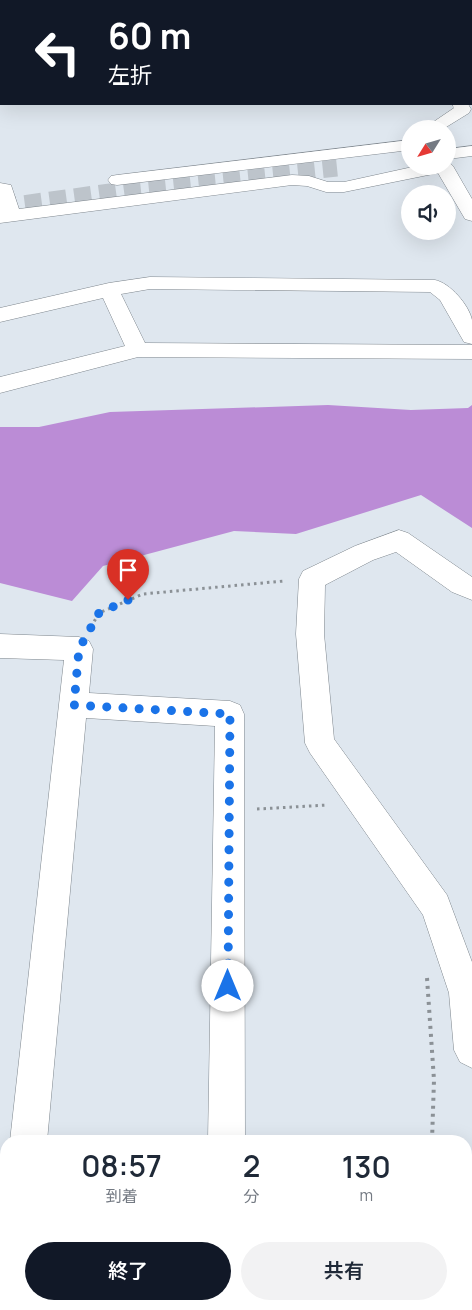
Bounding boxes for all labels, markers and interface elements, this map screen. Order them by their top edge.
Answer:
text: 60 m [108,12,191,60]
icon: left [25,20,90,85]
text: 左折 [108,60,152,90]
north arrow [401,120,456,175]
map controls [401,120,456,240]
button: sound [401,185,456,240]
pin [107,549,149,600]
icon: arrive [114,556,142,584]
position arrow [201,959,253,1011]
text: 08:57 [81,1145,162,1186]
text: 2 [243,1145,260,1186]
text: 130 [342,1146,391,1187]
text: m [359,1184,373,1206]
text: 到着 [105,1185,137,1207]
text: 分 [244,1185,260,1207]
button: 終了 [25,1242,231,1300]
button: 共有 [241,1242,447,1300]

